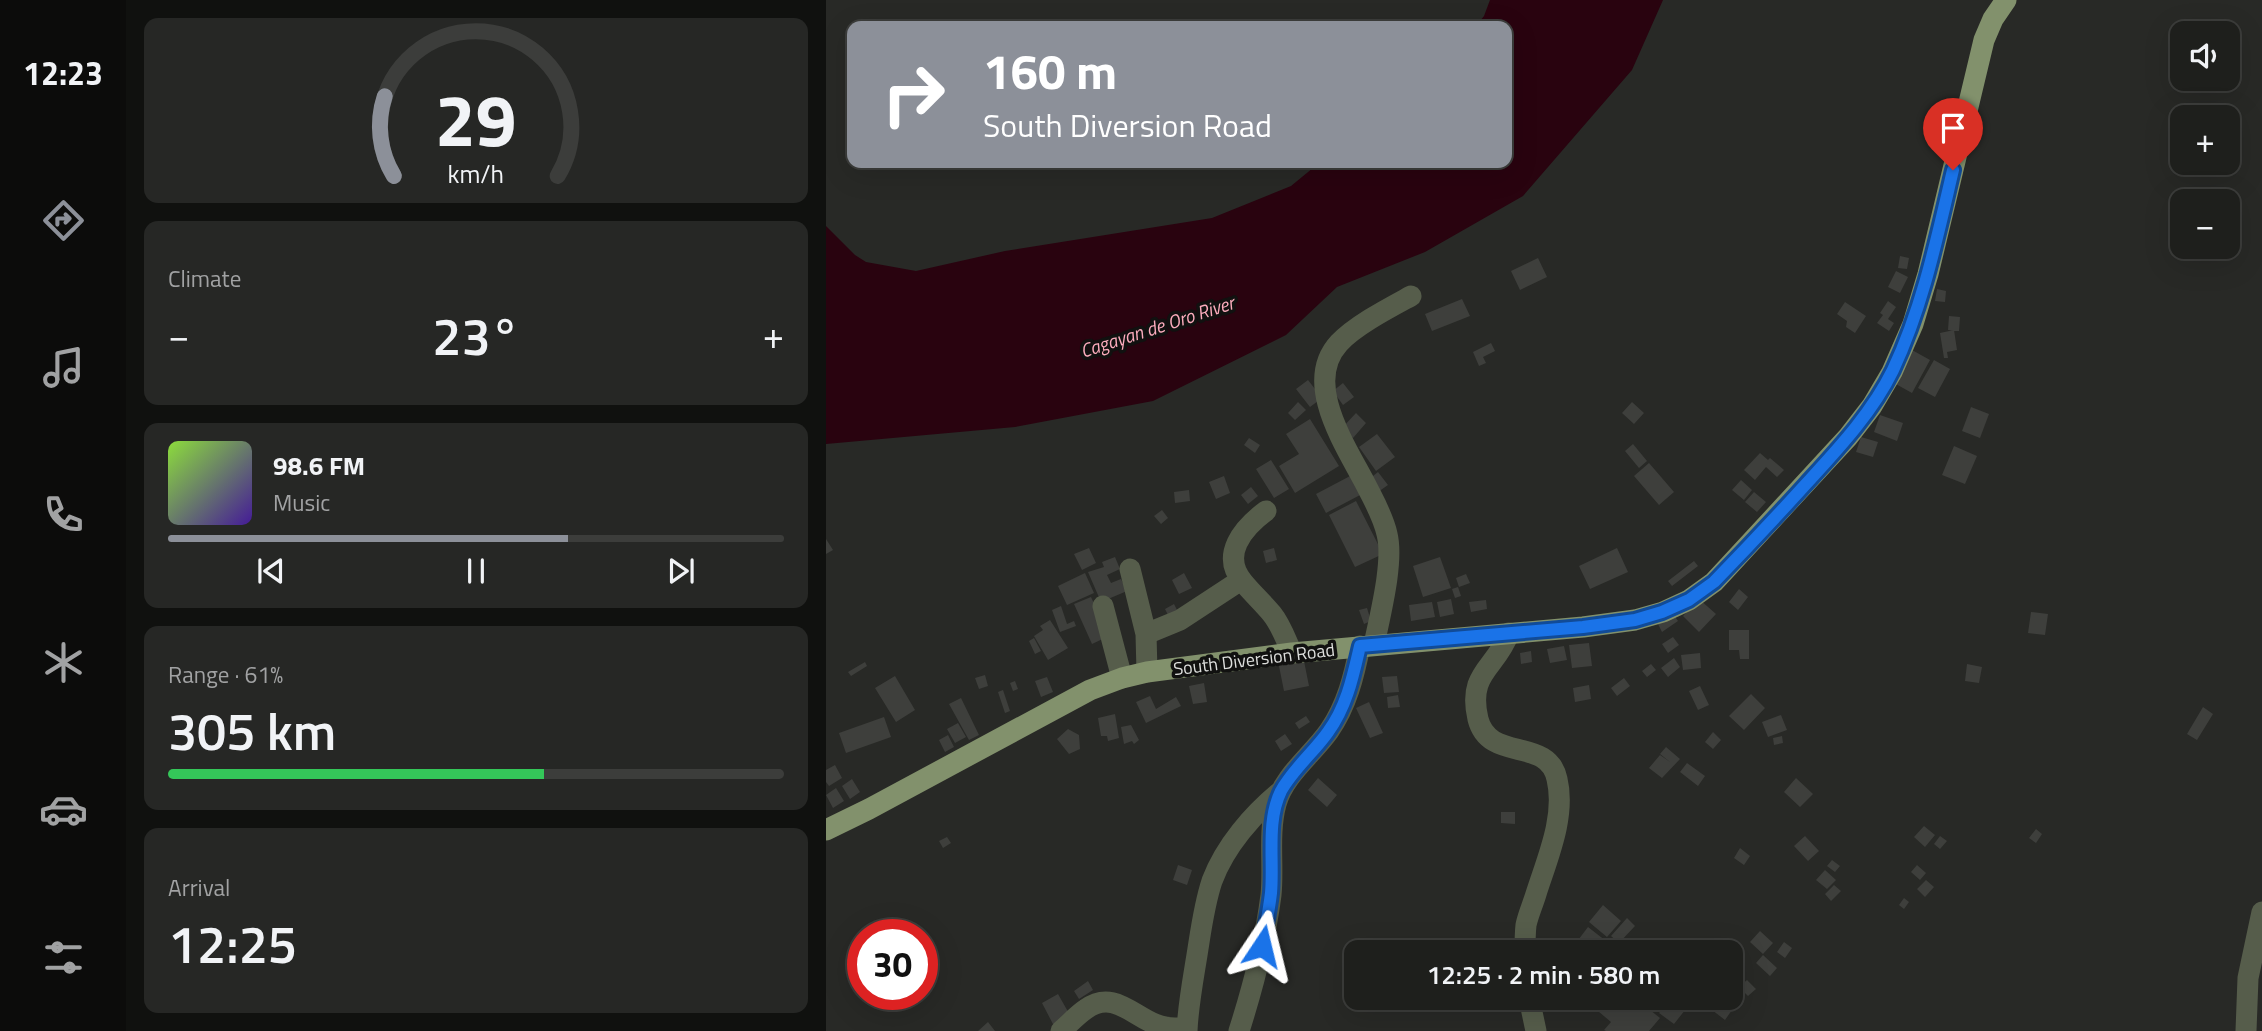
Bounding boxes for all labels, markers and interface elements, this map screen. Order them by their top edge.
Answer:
map controls [2170,21,2240,259]
button: sound [2170,21,2240,91]
text: 160 m [983,33,1117,108]
text: 12:23 [23,49,103,97]
icon: right [868,49,959,140]
text: 29 [435,65,517,175]
pin [1923,98,1983,170]
text: South Diversion Road [983,101,1272,149]
button: + [2170,105,2240,175]
icon: arrive [1934,109,1972,147]
text: km/h [448,155,504,193]
button: − [2170,189,2240,259]
icon: directions [39,196,88,245]
text: Climate [168,261,241,296]
water label: Cagayan de Oro River [1076,287,1240,365]
text: 23° [432,296,520,375]
text: − [168,306,189,364]
text: + [763,306,784,364]
icon: music [39,343,88,392]
text: 98.6 FM [273,446,365,485]
text: Music [273,485,330,520]
icon: phone [39,490,88,539]
icon: previous [252,552,290,590]
icon: pause [457,552,495,590]
icon: next [662,552,700,590]
street label: South Diversion Road [1172,636,1336,682]
icon: climate [39,638,88,687]
text: Range · 61% [168,657,283,692]
text: 305 km [168,691,336,770]
icon: car [39,785,88,834]
text: Arrival [168,870,230,905]
text: 12:25 [168,904,297,983]
position arrow [1225,909,1299,983]
speed limit sign: 30 [847,919,938,1010]
icon: filters [39,933,88,982]
text: 12:25 · 2 min · 580 m [1427,955,1660,994]

